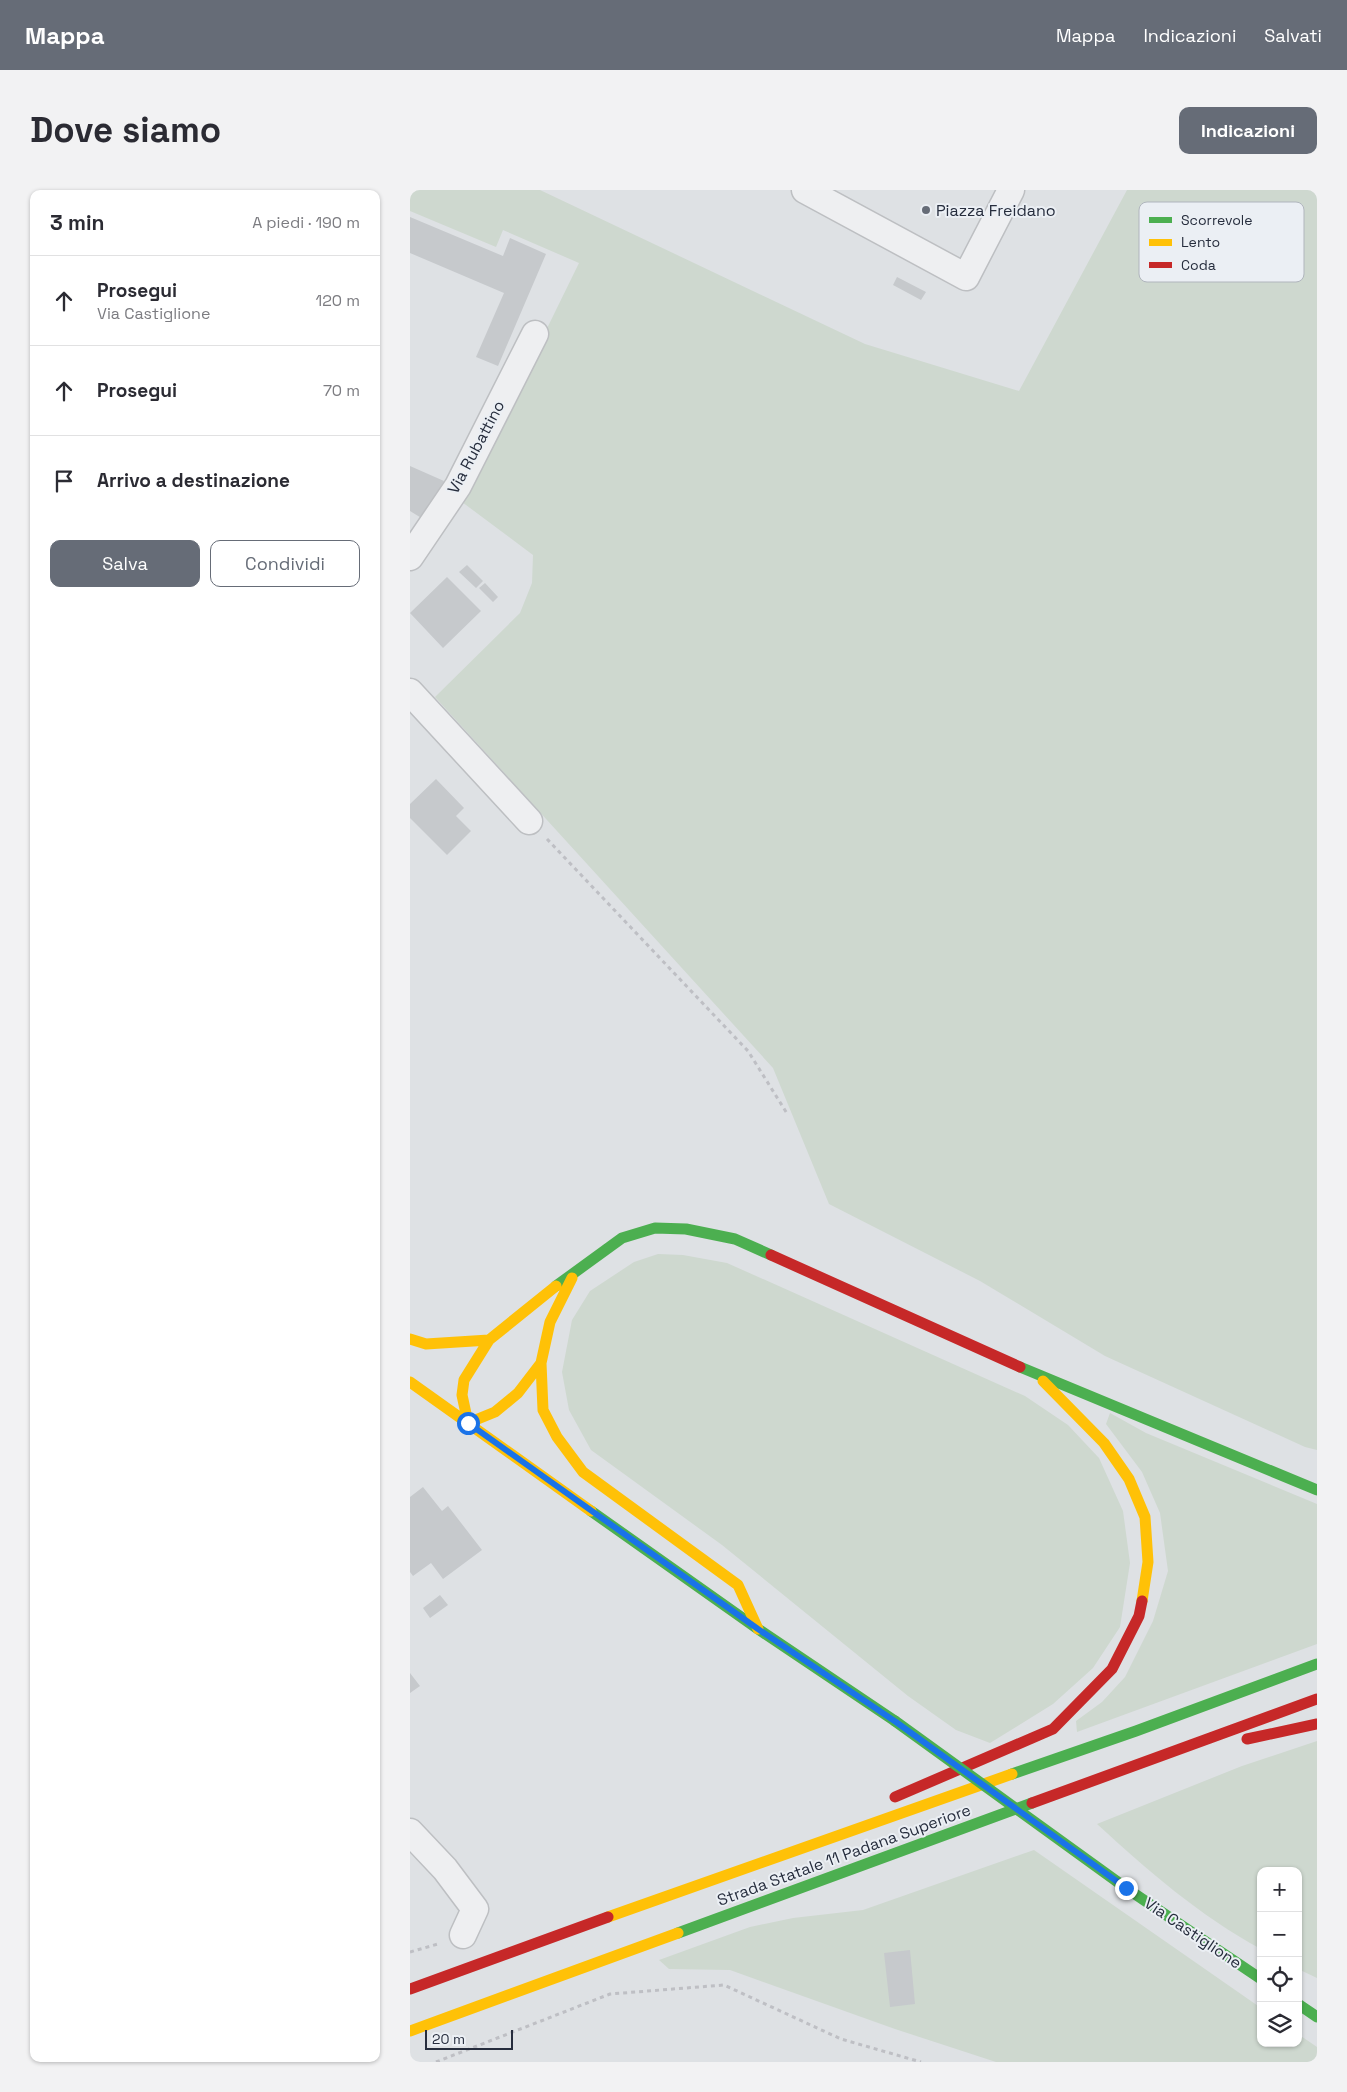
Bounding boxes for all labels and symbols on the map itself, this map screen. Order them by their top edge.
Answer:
place label: Piazza Freidano [936,200,1056,221]
legend [1139,202,1304,282]
marker: Piazza Freidano [920,204,932,216]
text: Scorrevole [1181,211,1253,229]
text: Lento [1181,233,1220,251]
text: Coda [1181,256,1216,274]
street label: Via Rubattino [443,397,509,497]
route start [457,1412,480,1435]
street label: Strada Statale 11 Padana Superiore [714,1799,974,1911]
route end [1115,1877,1138,1900]
street label: Via Castiglione [1140,1893,1246,1973]
scale bar [425,2027,512,2050]

